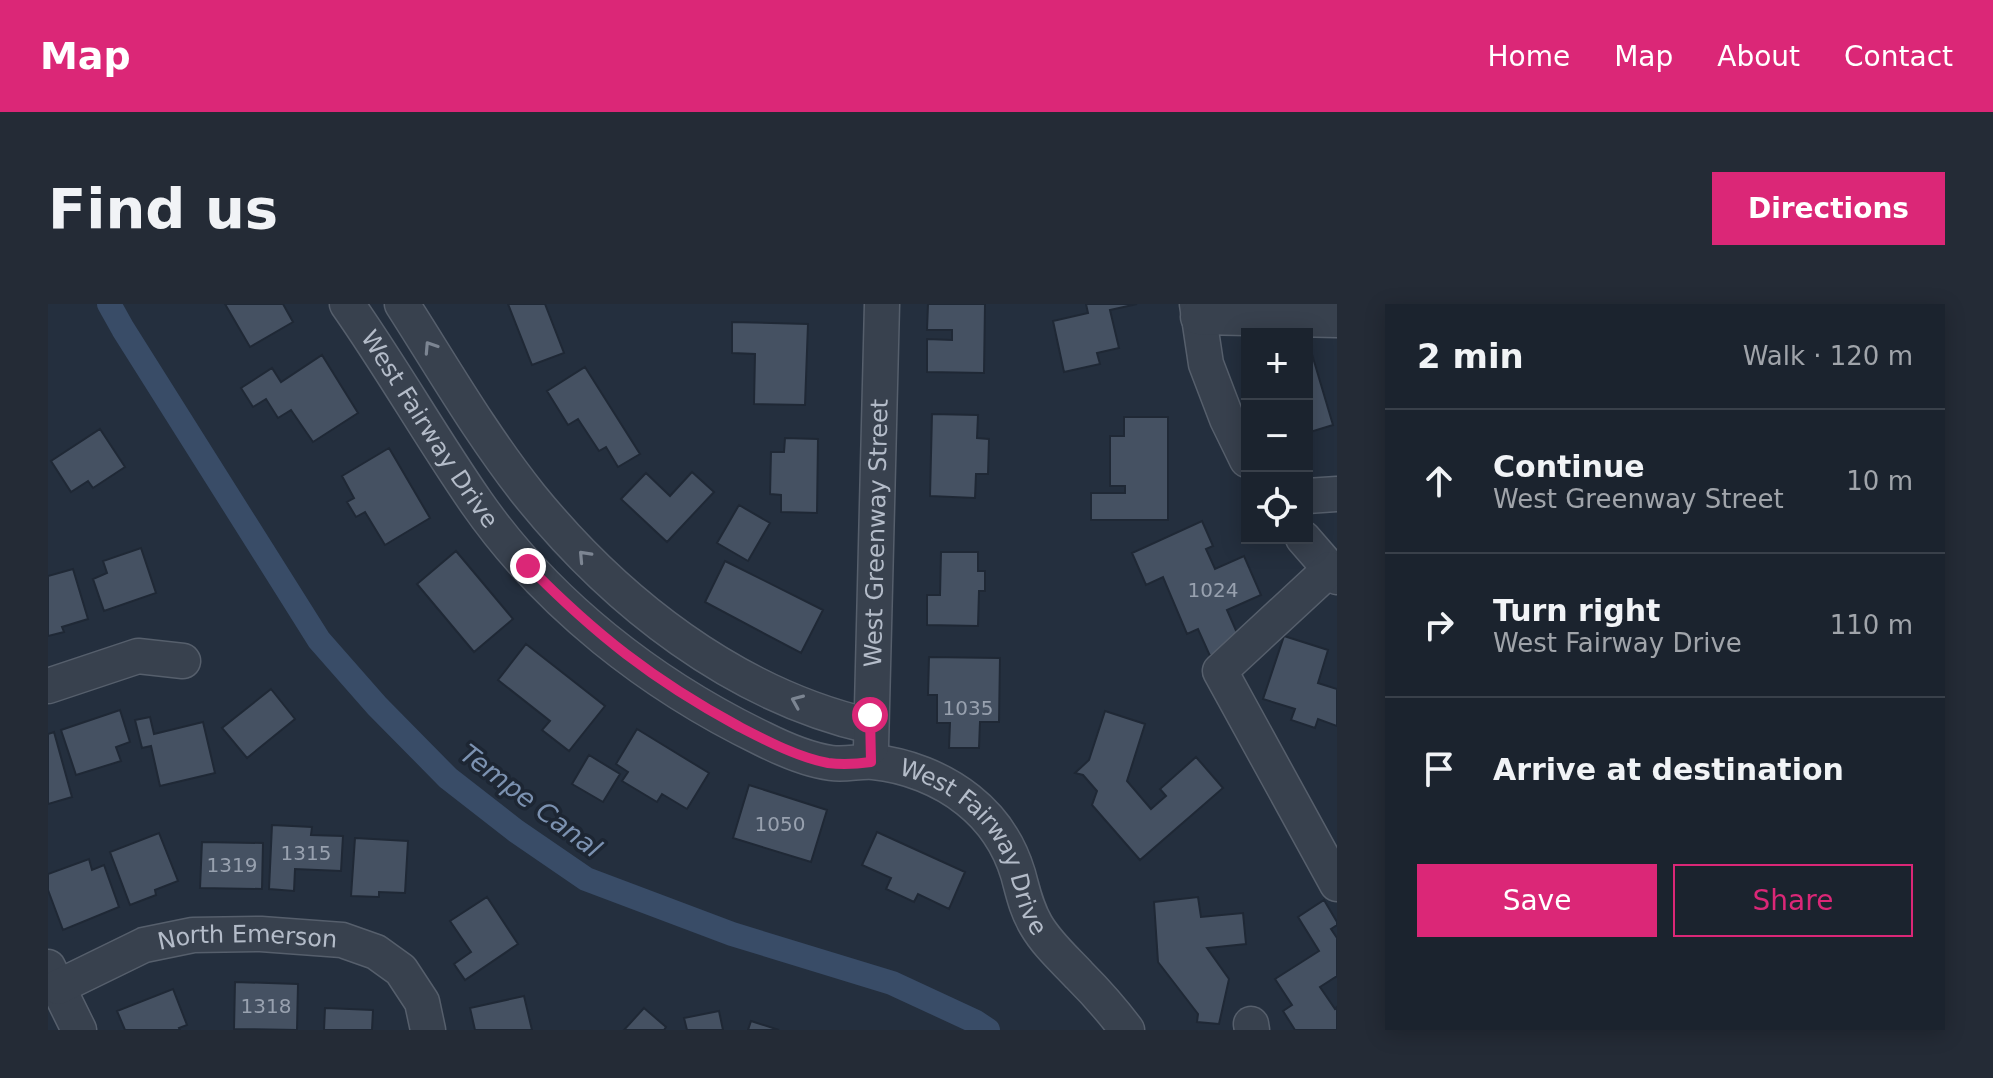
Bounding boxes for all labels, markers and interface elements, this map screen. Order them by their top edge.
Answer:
text: Map [40,34,131,78]
text: Home [1487,40,1570,73]
text: Map [1614,40,1673,73]
text: About [1717,40,1800,73]
text: Contact [1844,40,1953,73]
button: Directions [1712,172,1945,245]
text: Find us [48,176,278,241]
street label: West Fairway Drive [355,325,504,533]
map controls [1241,328,1313,544]
button: + [1241,328,1313,400]
text: 2 min [1417,336,1524,376]
one-way arrow [424,341,439,356]
text: Walk · 120 m [1743,341,1913,371]
street label: West Greenway Street [859,398,894,668]
button: − [1241,400,1313,472]
text: Continue [1493,449,1645,484]
icon: ahead [1417,459,1461,503]
text: 10 m [1846,466,1913,496]
button: locate [1241,472,1313,544]
text: West Greenway Street [1493,484,1784,514]
route end [510,548,546,584]
one-way arrow [579,550,593,565]
house number: 1024 [1188,578,1238,602]
text: Turn right [1493,593,1660,628]
icon: right [1417,603,1461,647]
text: 110 m [1830,610,1913,640]
text: West Fairway Drive [1493,628,1742,658]
one-way arrow [791,695,805,711]
house number: 1035 [943,696,993,720]
route start [852,697,888,733]
water label: Tempe Canal [455,738,608,864]
icon: arrive [1417,747,1461,791]
text: Arrive at destination [1493,752,1844,787]
street label: West Fairway Drive [896,753,1053,940]
house number: 1050 [755,812,805,836]
house number: 1315 [281,841,331,865]
house number: 1319 [207,853,257,877]
button: Save [1417,864,1657,937]
button: Share [1673,864,1913,937]
street label: North Emerson [155,920,338,956]
house number: 1318 [241,994,291,1018]

